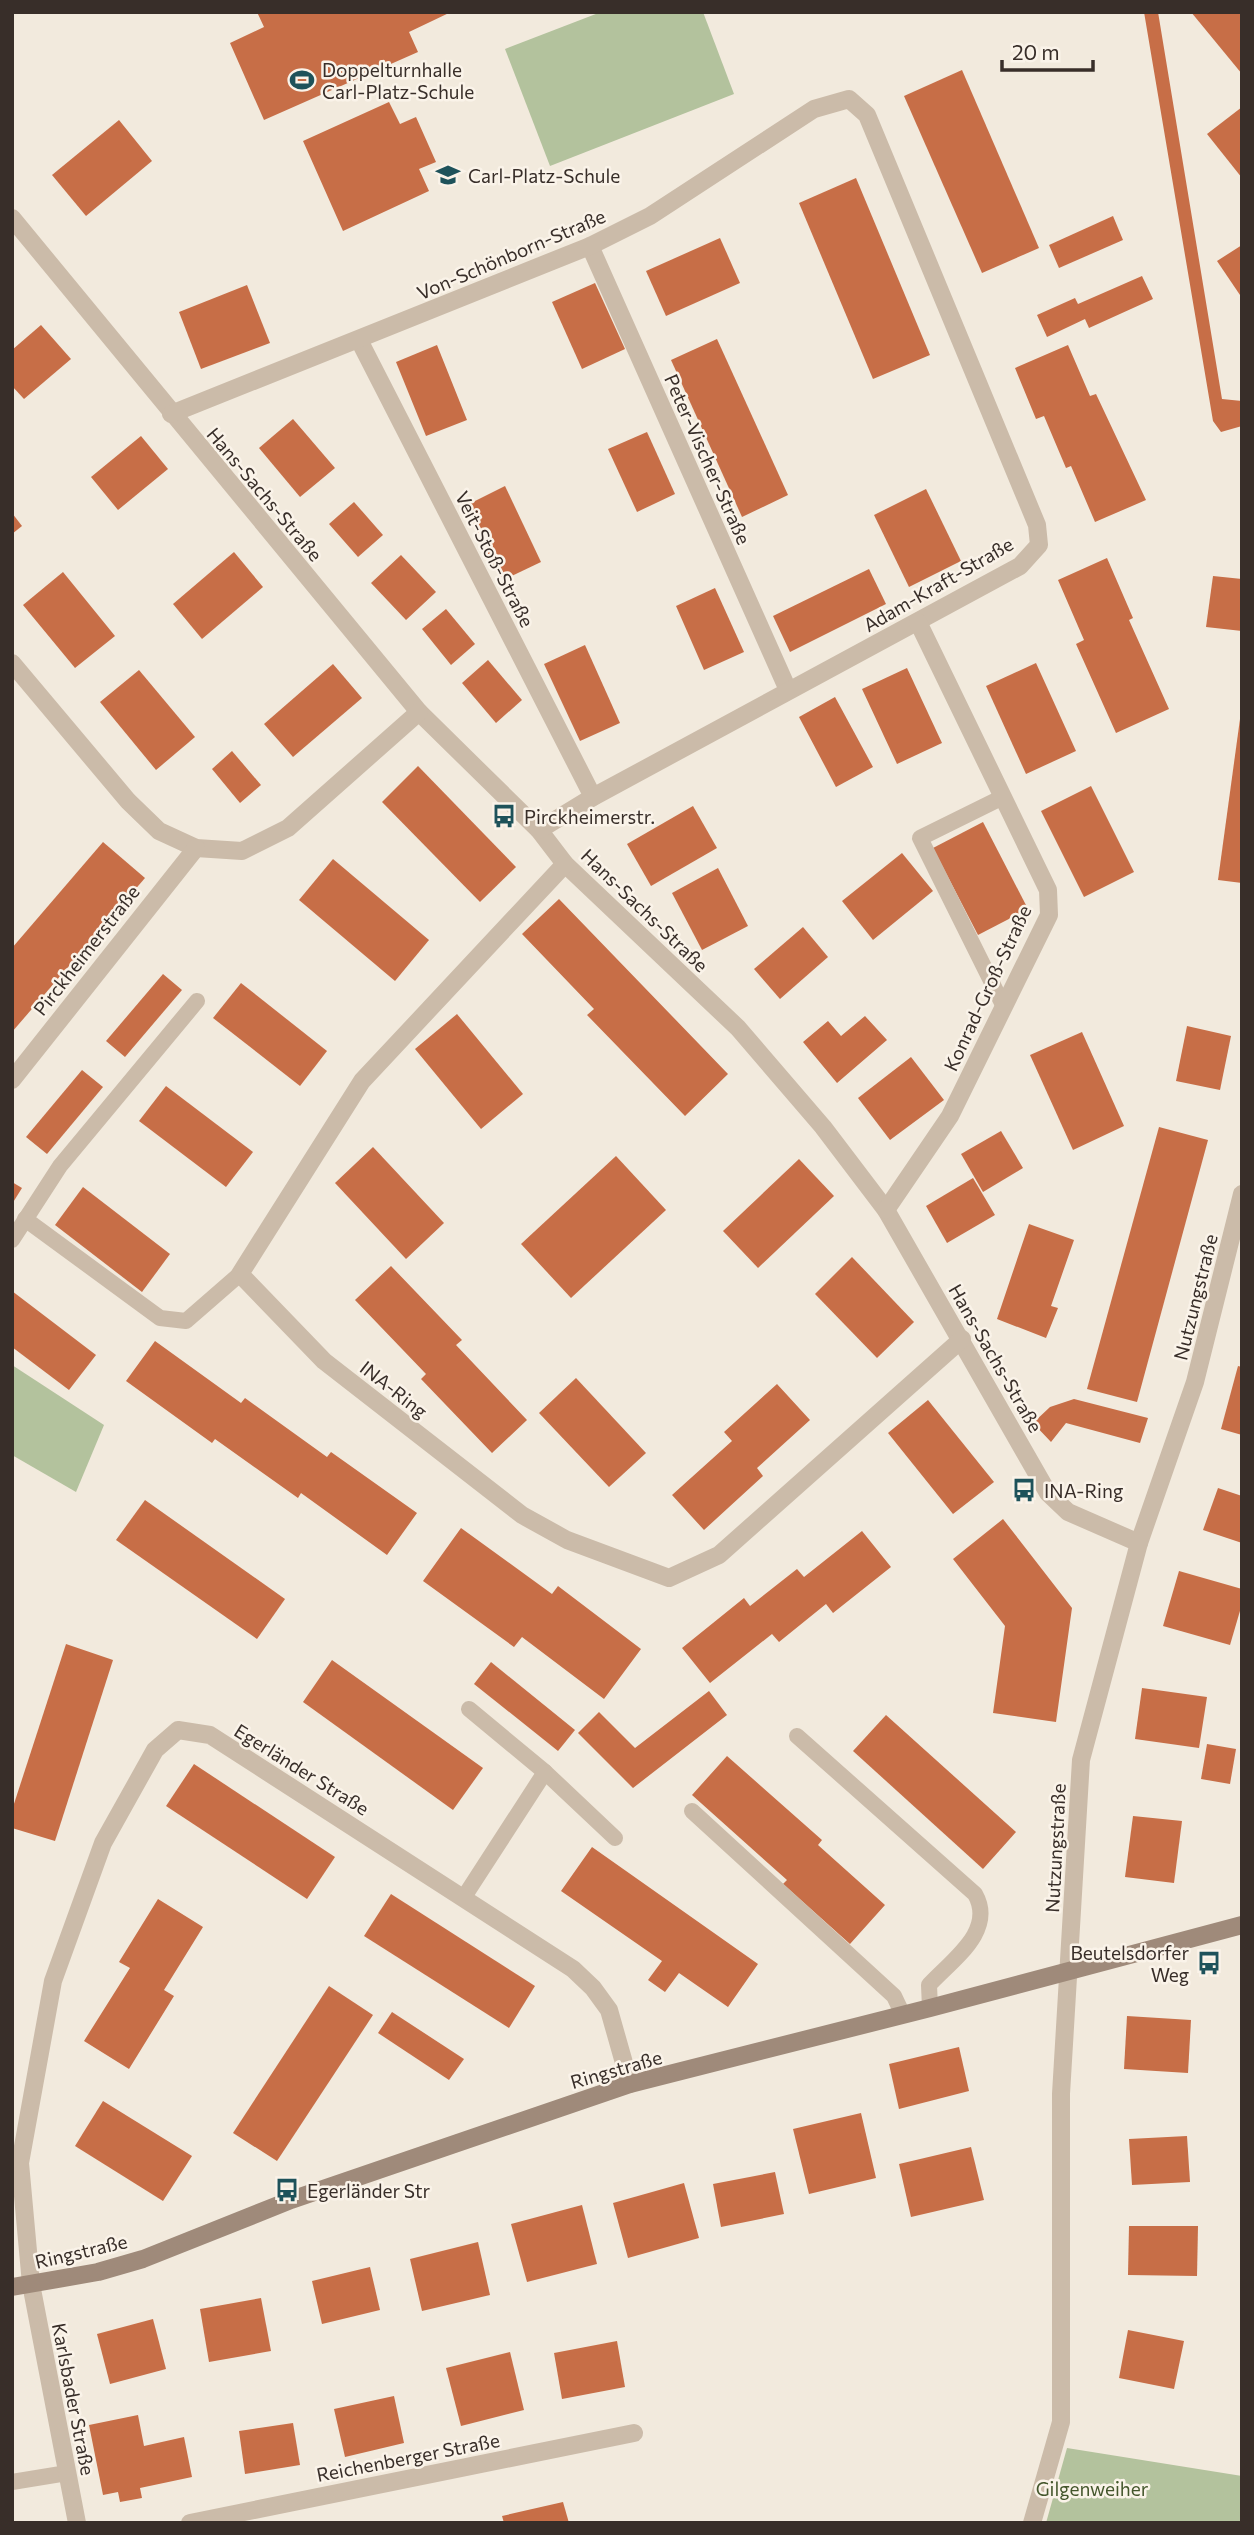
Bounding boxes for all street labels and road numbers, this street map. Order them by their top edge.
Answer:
street label: Von-Schönborn-Straße [413,204,609,304]
street label: Peter-Vischer-Straße [660,370,756,548]
street label: Hans-Sachs-Straße [202,422,328,566]
street label: Veit-Stoß-Straße [451,487,539,631]
street label: Adam-Kraft-Straße [859,532,1017,636]
street label: Hans-Sachs-Straße [577,844,713,976]
street label: Pirckheimerstraße [28,880,144,1020]
street label: Konrad-Groß-Straße [938,901,1036,1075]
street label: Nutzungstraße [1168,1232,1222,1362]
street label: Hans-Sachs-Straße [944,1280,1048,1436]
street label: INA-Ring [356,1356,432,1422]
street label: Egerländer Straße [230,1718,374,1820]
street label: Nutzungstraße [1040,1783,1070,1913]
street label: Ringstraße [568,2045,664,2093]
street label: Ringstraße [33,2229,129,2273]
street label: Karlsbader Straße [48,2321,100,2477]
street label: Reichenberger Straße [314,2428,502,2486]

